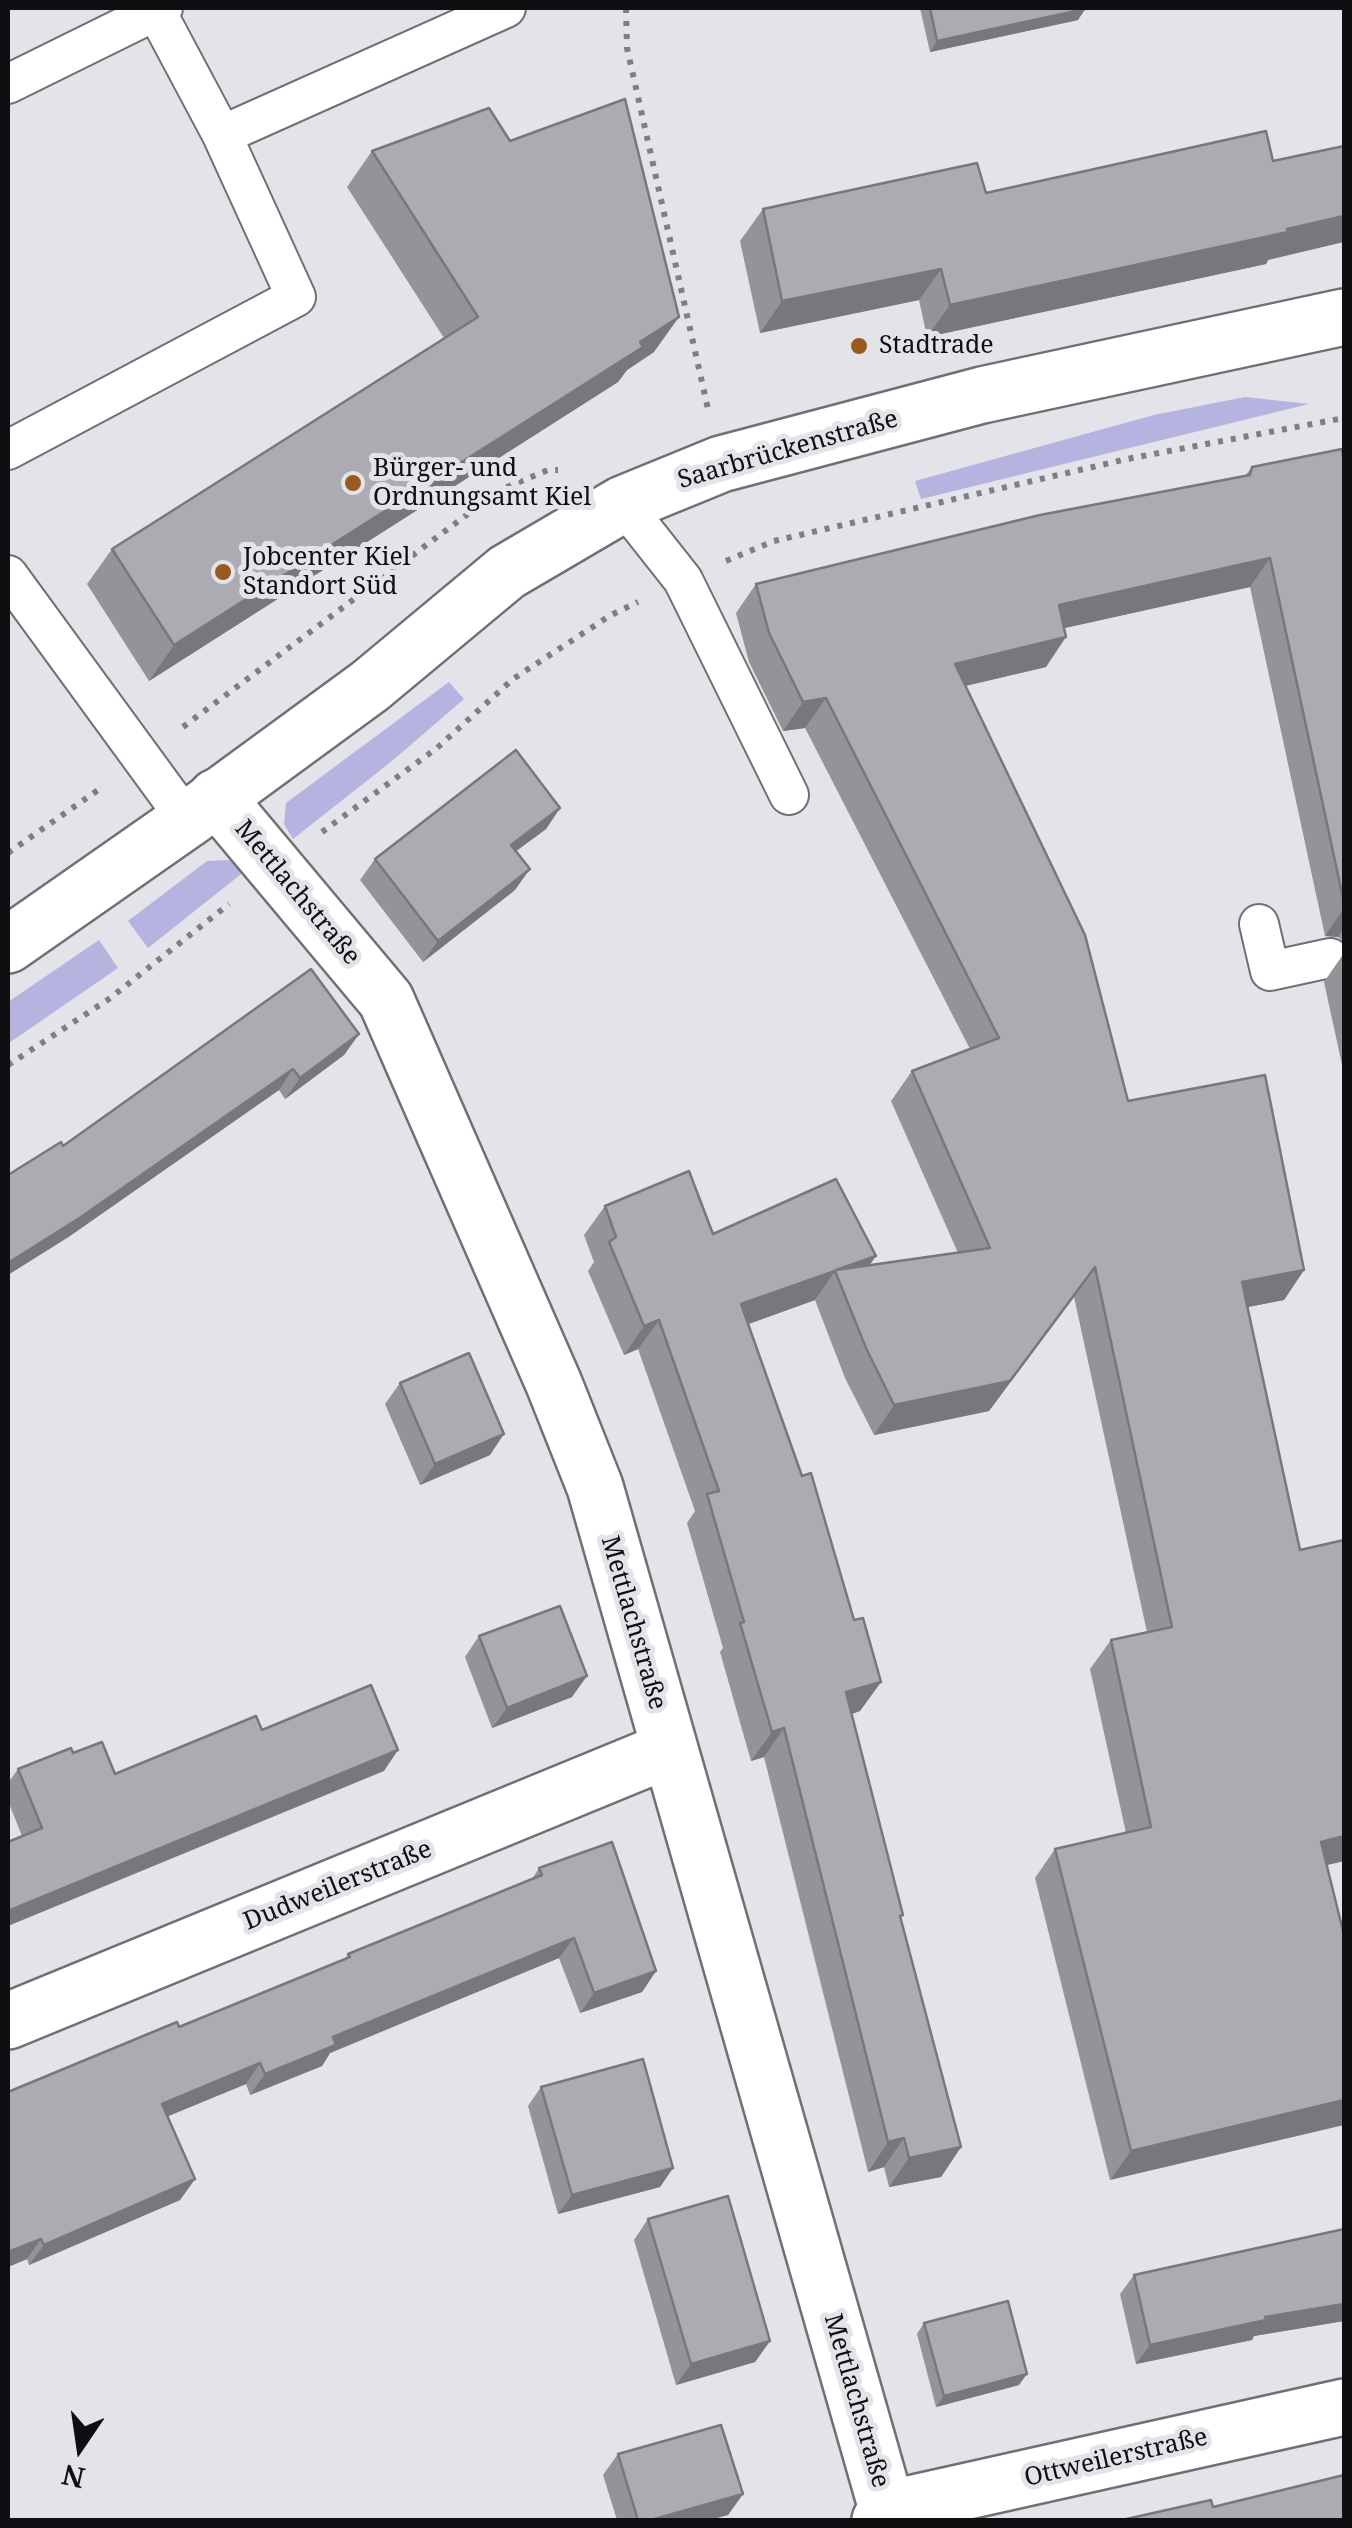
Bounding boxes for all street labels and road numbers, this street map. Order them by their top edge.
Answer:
street label: Saarbrückenstraße [675,404,901,496]
street label: Mettlachstraße [228,815,366,971]
street label: Mettlachstraße [594,1533,672,1713]
street label: Dudweilerstraße [240,1835,436,1937]
street label: Mettlachstraße [817,2311,895,2491]
street label: Ottweilerstraße [1022,2422,1210,2494]

